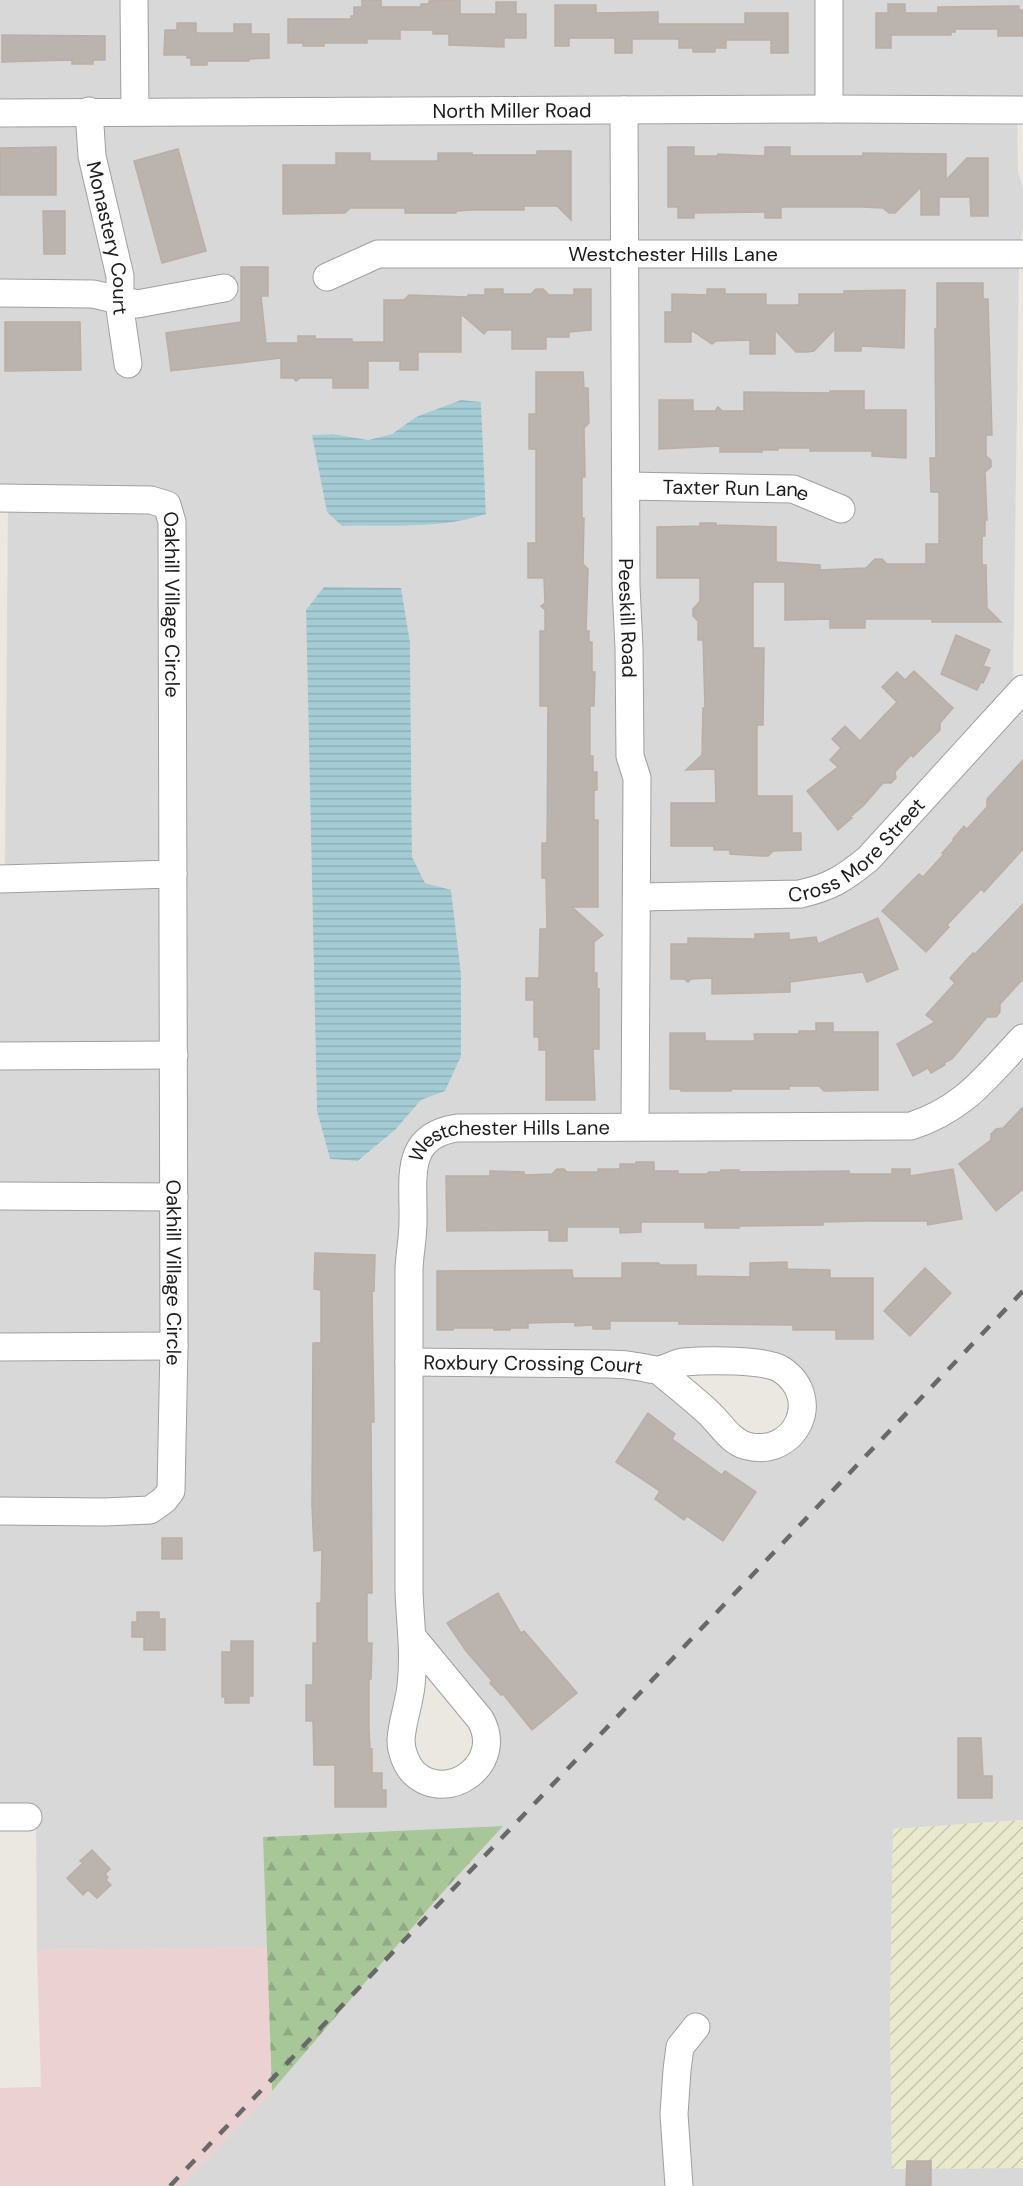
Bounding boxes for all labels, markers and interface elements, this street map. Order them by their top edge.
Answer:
street label: North Miller Road [432,97,592,124]
street label: Monastery Court [81,159,134,317]
street label: Westchester Hills Lane [568,241,778,267]
street label: Taxter Run Lane [662,474,813,507]
street label: Oakhill Village Circle [157,508,186,698]
street label: Peeskill Road [613,558,642,678]
street label: Cross More Street [788,792,931,907]
street label: Westchester Hills Lane [403,1114,610,1166]
street label: Oakhill Village Circle [161,1179,187,1366]
street label: Roxbury Crossing Court [423,1349,645,1380]

